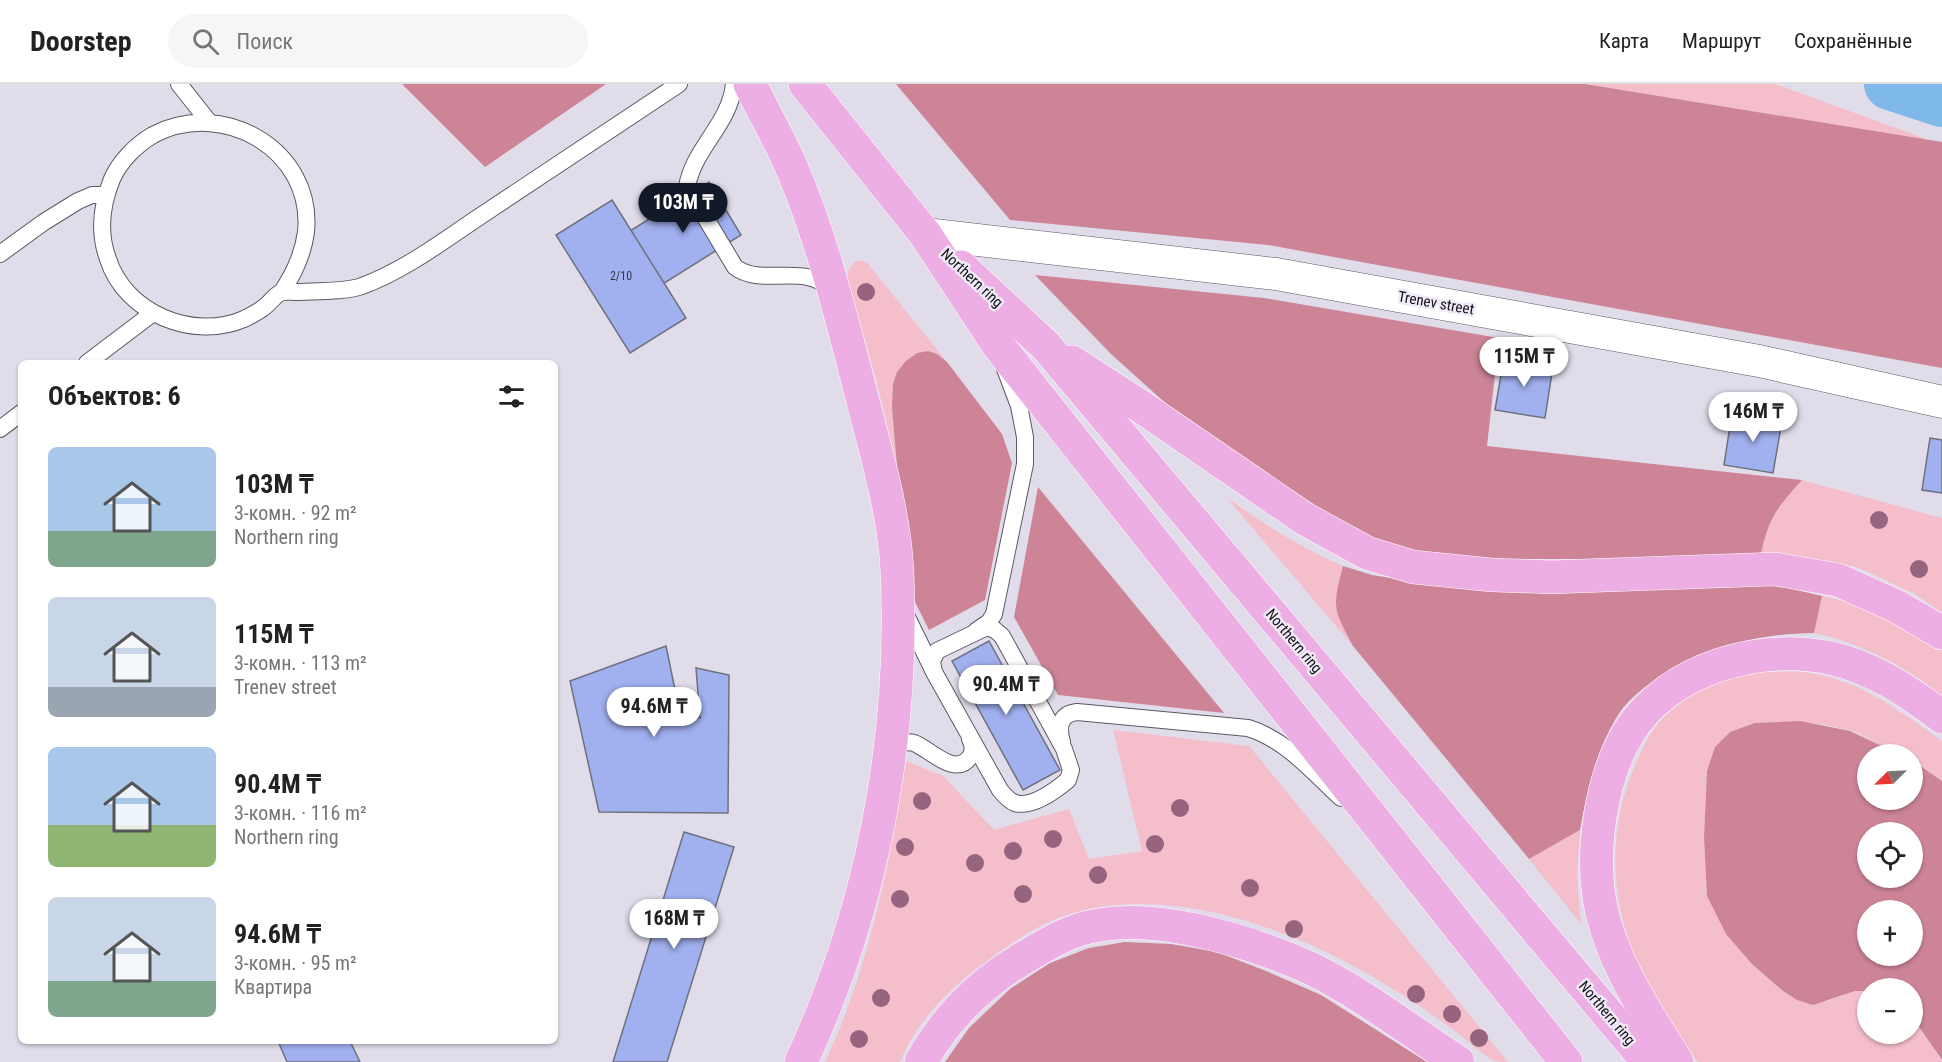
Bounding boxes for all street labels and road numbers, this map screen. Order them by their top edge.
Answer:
street label: Northern ring [937,245,1007,311]
street label: Trenev street [1397,287,1475,319]
street label: Northern ring [1262,605,1326,677]
street label: Northern ring [1575,977,1639,1049]

